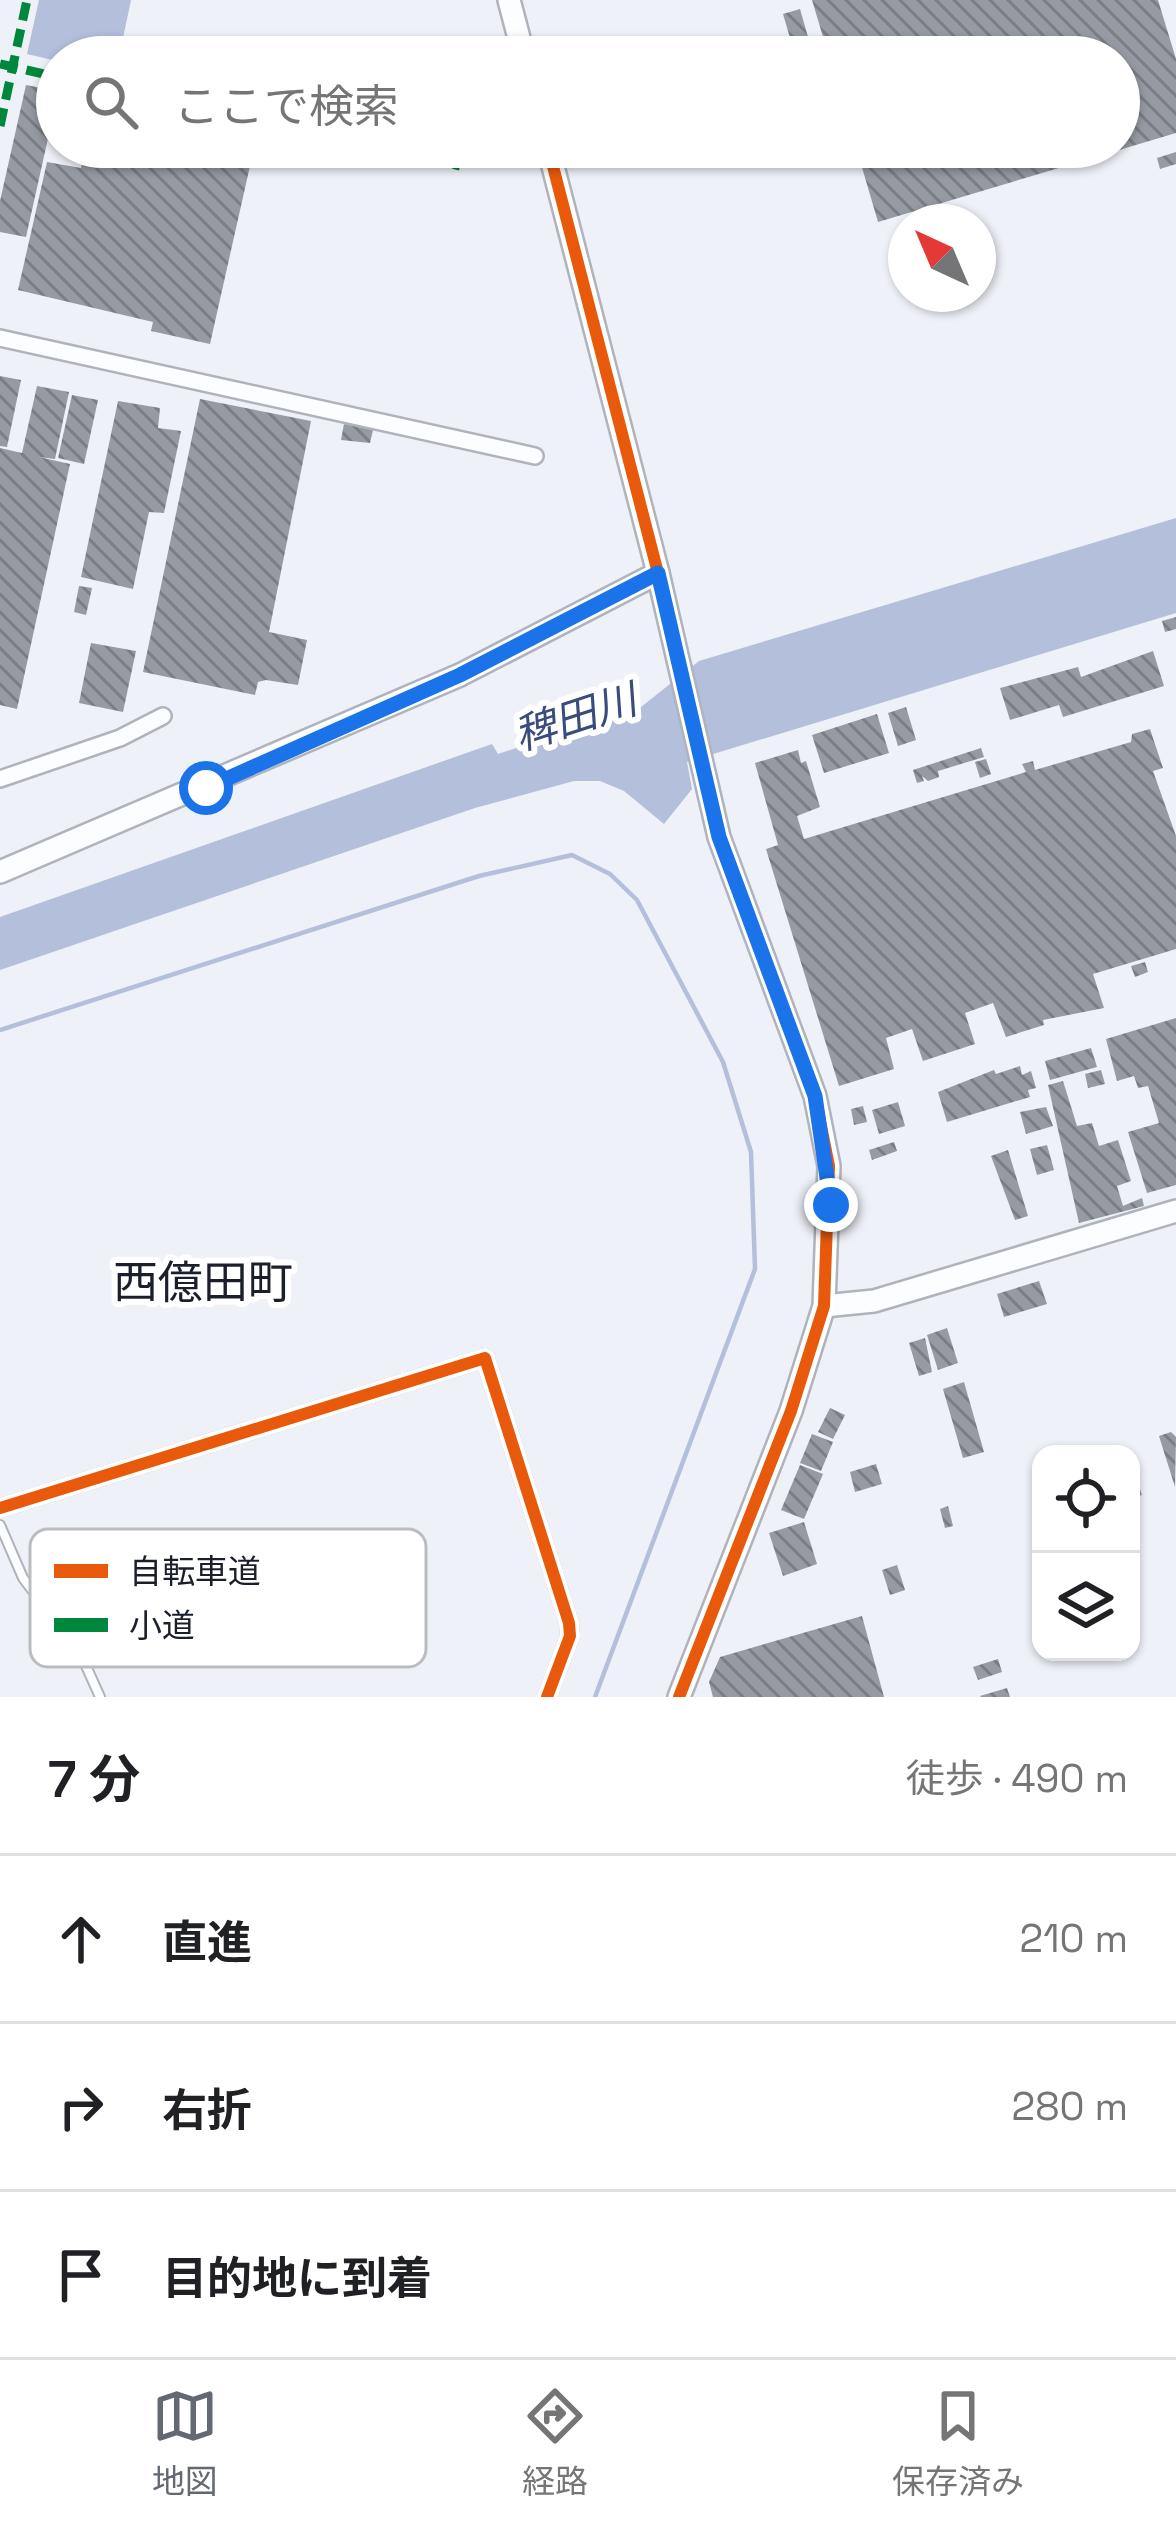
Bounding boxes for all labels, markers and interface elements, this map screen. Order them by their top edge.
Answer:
search box [36,36,1140,168]
icon: search [78,69,144,135]
text: ここで検索 [174,78,399,135]
north arrow [888,204,996,312]
water label: 稗田川 [507,672,647,762]
route start [179,761,233,815]
route end [804,1178,858,1232]
district label: 西億田町 [113,1254,293,1311]
map controls [1032,1445,1140,1661]
button: locate [1032,1445,1140,1553]
legend [30,1529,426,1667]
text: 自転車道 [129,1551,261,1593]
button: layers [1032,1553,1140,1661]
text: 小道 [129,1605,195,1647]
text: 7 分 [48,1747,140,1812]
text: 徒歩 · 490 m [906,1754,1128,1803]
icon: ahead [48,1906,114,1972]
text: 直進 [162,1914,252,1971]
text: 210 m [1020,1914,1128,1963]
icon: right [48,2074,114,2140]
text: 右折 [162,2082,252,2139]
text: 280 m [1012,2082,1128,2131]
icon: arrive [48,2242,114,2308]
text: 目的地に到着 [162,2250,432,2307]
tab: 地図 [152,2383,218,2503]
tab: 経路 [522,2383,588,2503]
tab: 保存済み [892,2383,1024,2503]

